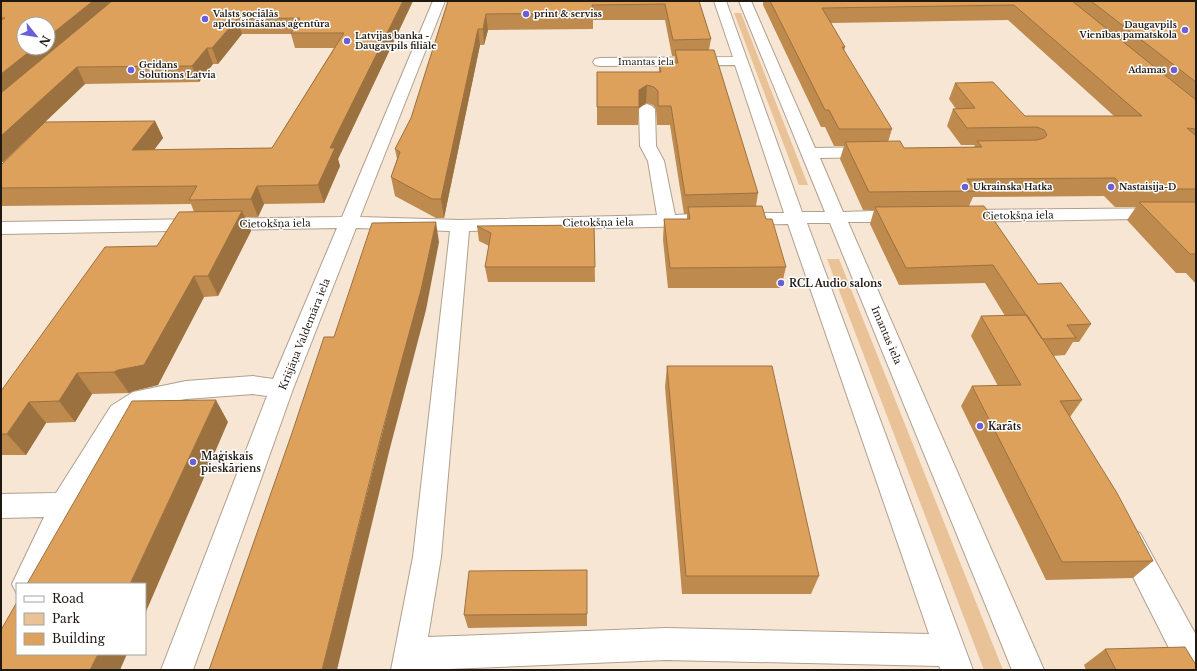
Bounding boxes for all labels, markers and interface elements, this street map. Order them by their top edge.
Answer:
place label: Valsts sociālās apdrošināšanas aģentūra [212,8,331,29]
place label: print & serviss [534,8,602,19]
marker: print & serviss [521,9,531,19]
marker: Valsts sociālās apdrošināšanas aģentūra [200,14,210,24]
north arrow [16,16,56,56]
place label: Daugavpils Vienības pamatskola [1079,19,1178,40]
marker: Daugavpils Vienības pamatskola [1180,25,1190,35]
place label: Latvijas banka - Daugavpils filiāle [355,30,436,51]
text: N [36,33,53,50]
marker: Latvijas banka - Daugavpils filiāle [342,36,352,46]
street label: Imantas iela [618,56,674,67]
place label: Geidans Solutions Latvia [139,59,217,80]
place label: Adamas [1127,64,1166,75]
marker: Geidans Solutions Latvia [126,65,136,75]
marker: Adamas [1169,65,1179,75]
place label: Ukrainska Hatka [973,181,1053,192]
place label: Nastaisija-D [1119,181,1176,192]
marker: Ukrainska Hatka [960,182,970,192]
marker: Nastaisija-D [1106,182,1116,192]
street label: Cietokšņa iela [982,208,1054,224]
street label: Cietokšņa iela [562,215,634,231]
street label: Cietokšņa iela [239,216,311,232]
street label: Krišjāņa Valdemāra iela [276,276,334,392]
place label: RCL Audio salons [789,277,882,290]
marker: RCL Audio salons [776,278,786,288]
street label: Imantas iela [868,304,905,367]
place label: Karāts [988,420,1021,433]
marker: Karāts [975,421,985,431]
place label: Maģiskais pieskāriens [201,449,261,475]
marker: Maģiskais pieskāriens [188,457,198,467]
legend [16,583,146,655]
text: Road [52,591,84,606]
text: Park [52,611,80,626]
text: Building [52,631,106,646]

